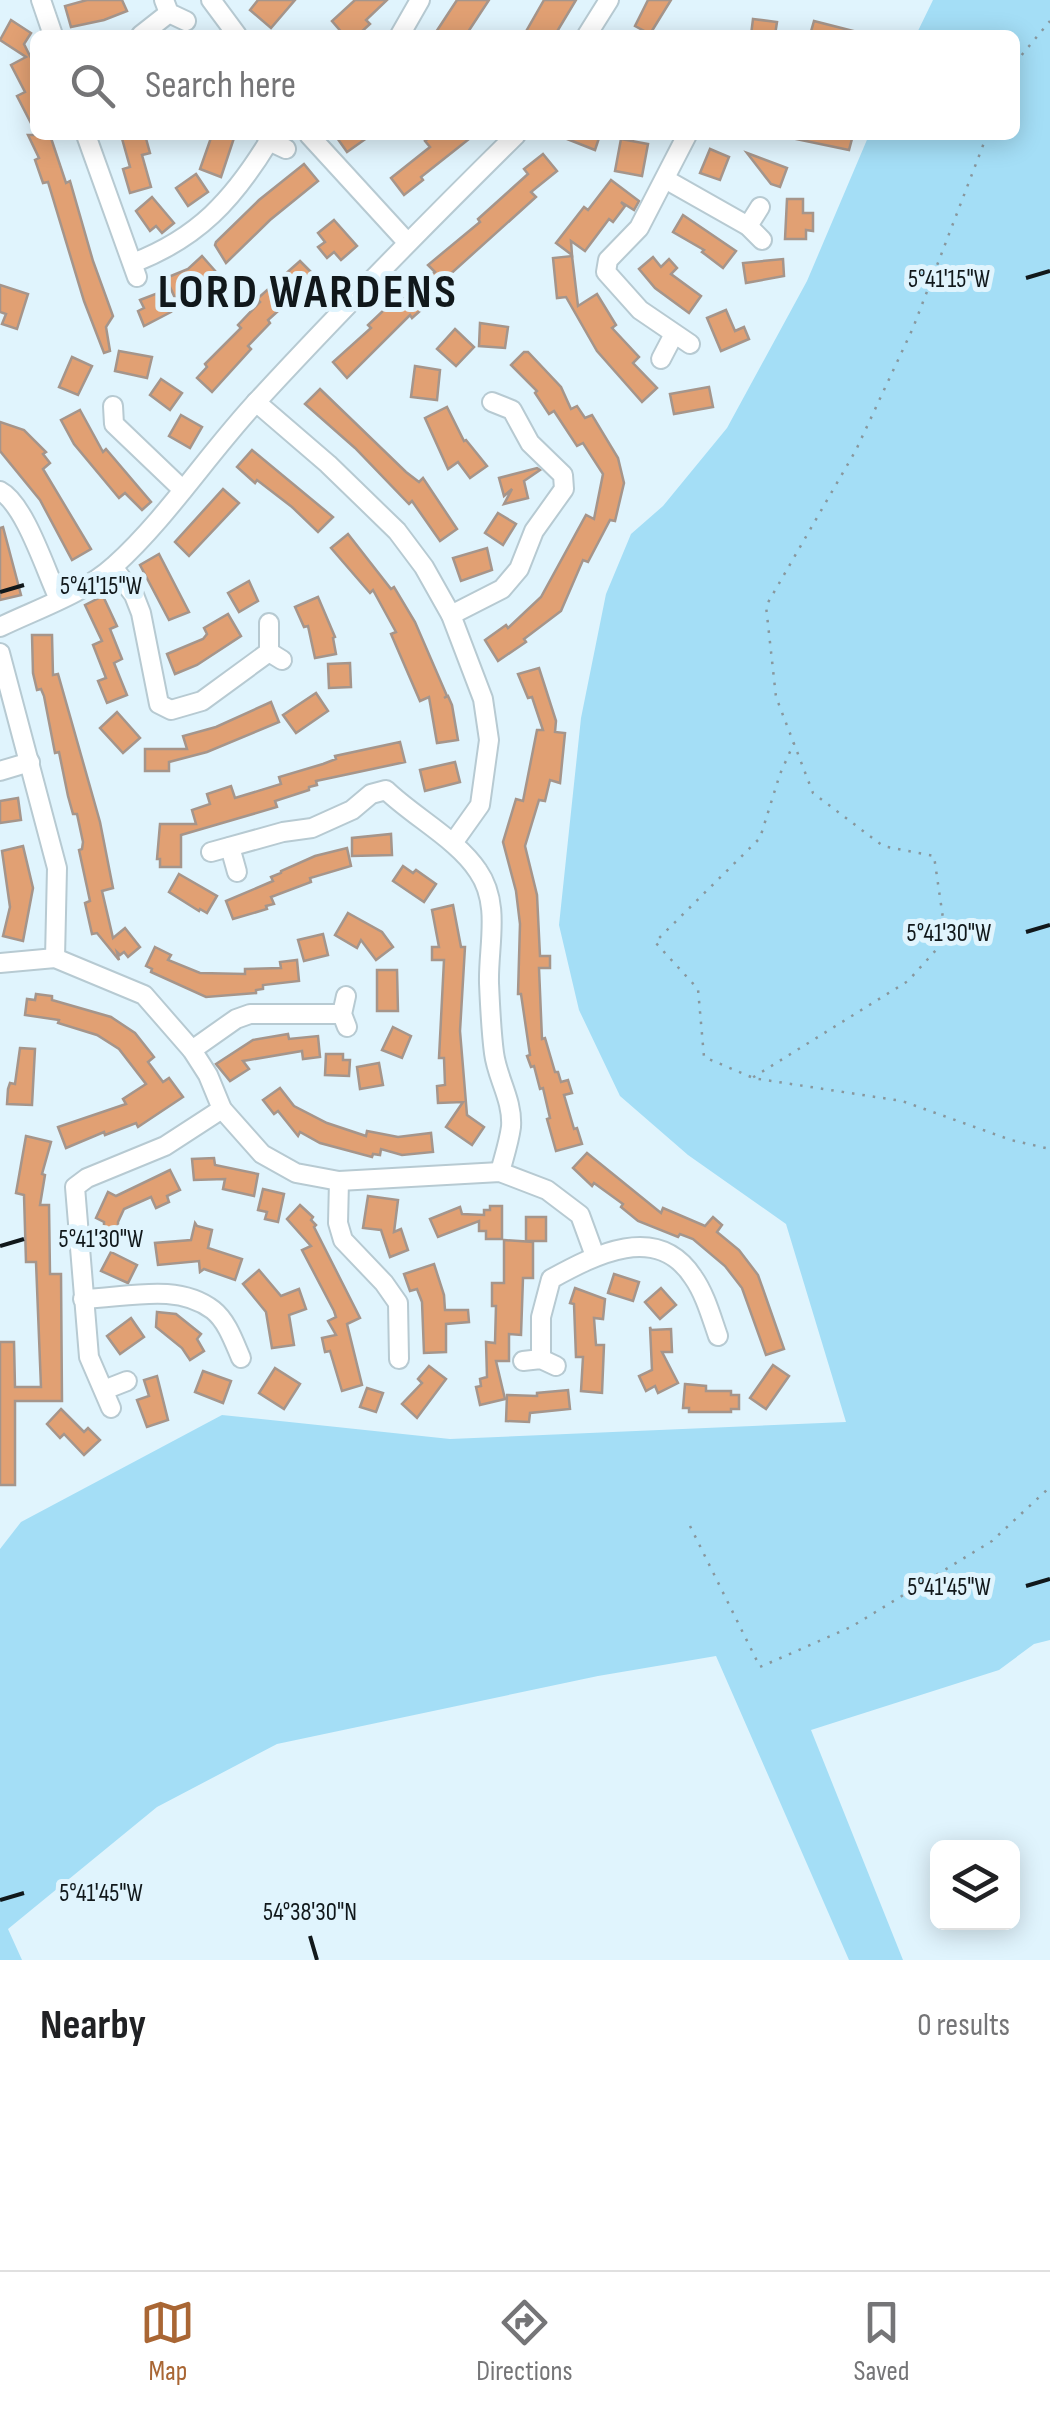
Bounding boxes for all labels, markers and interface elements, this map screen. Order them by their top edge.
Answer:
search box [30,30,1020,140]
icon: search [65,58,120,113]
text: Search here [145,63,296,108]
district label: LORD WARDENS [158,264,458,321]
text: 5°41'15"W [908,264,990,295]
text: 5°41'15"W [60,571,142,602]
text: 5°41'30"W [907,918,991,949]
text: 5°41'30"W [59,1224,143,1255]
text: 5°41'45"W [907,1572,991,1603]
map controls [930,1840,1020,1930]
button: layers [930,1840,1020,1930]
text: 5°41'45"W [59,1878,143,1909]
text: 54°38'30"N [263,1897,357,1928]
text: Nearby [40,2000,146,2051]
text: 0 results [917,2006,1010,2045]
tab: Map [140,2295,195,2388]
tab: Directions [476,2295,573,2388]
tab: Saved [853,2295,910,2388]

